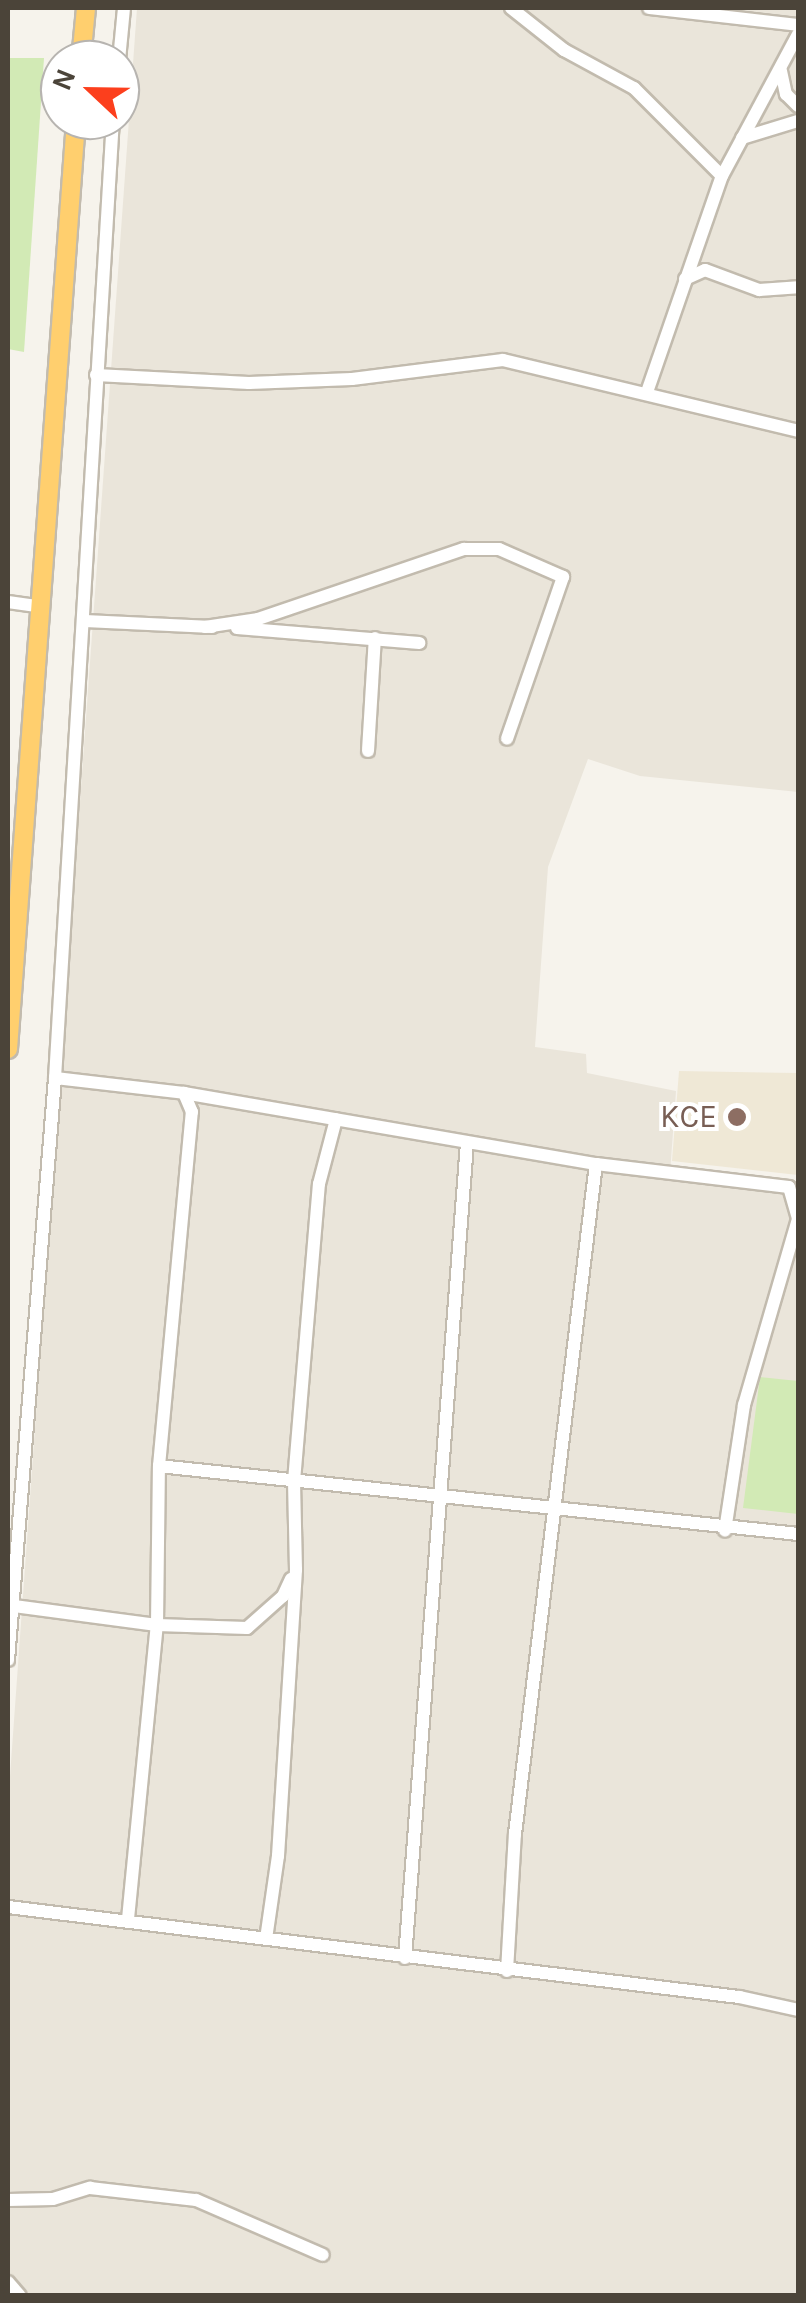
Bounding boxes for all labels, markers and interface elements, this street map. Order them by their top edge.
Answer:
north arrow [40,40,140,140]
text: N [45,64,83,95]
place label: KCE [660,1098,717,1136]
marker: KCE [726,1106,748,1128]

